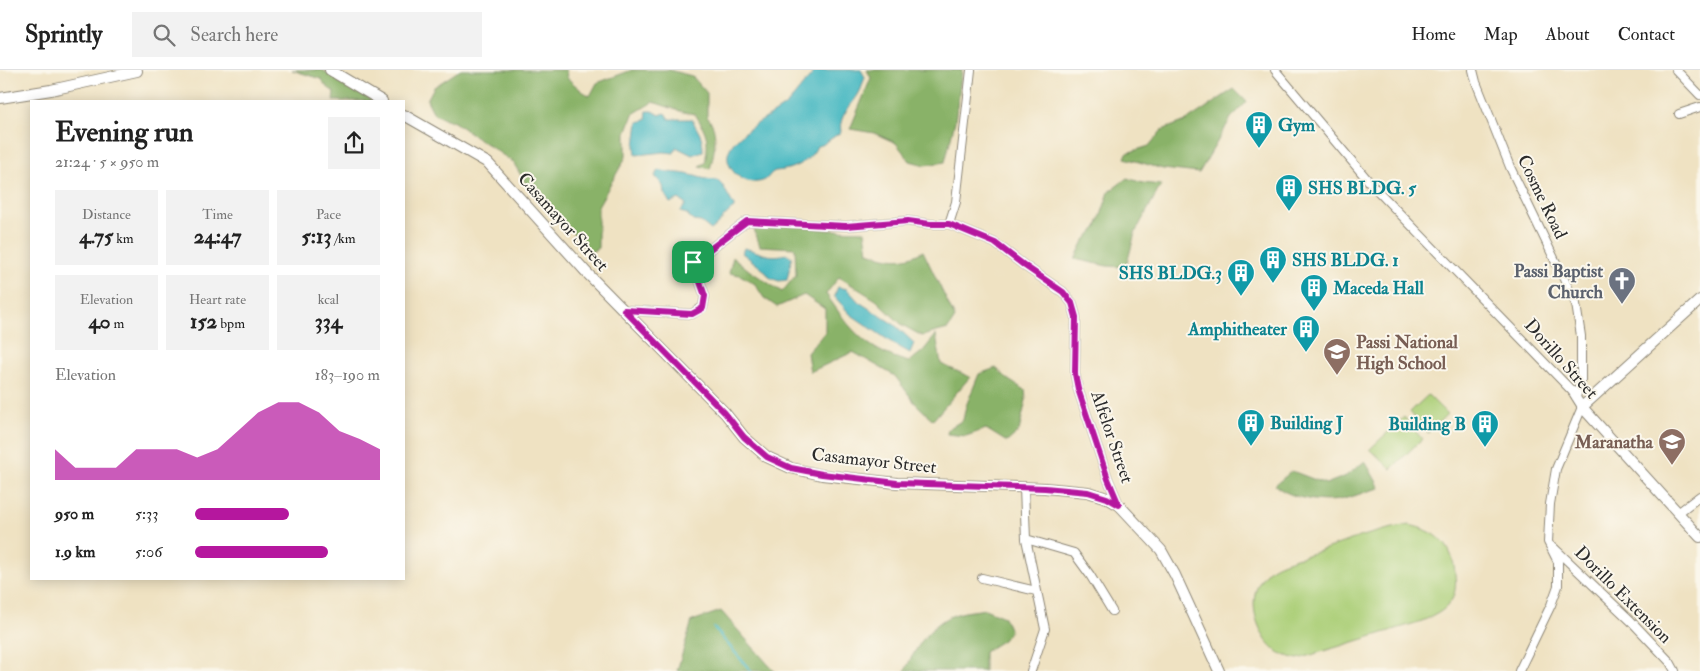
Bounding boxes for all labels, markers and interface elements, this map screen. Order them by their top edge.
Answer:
search box [132,12,482,57]
text: Sprintly [25,19,102,50]
icon: search [150,21,178,49]
text: Search here [190,23,278,47]
text: Home [1411,23,1456,46]
text: Map [1484,23,1518,46]
text: About [1546,23,1590,46]
text: Contact [1618,23,1675,46]
building icon: Gym [1244,110,1274,149]
place label: Gym [1278,114,1316,137]
text: Evening run [55,115,193,150]
button: share [328,117,380,169]
street label: Cosme Road [1512,151,1572,243]
text: 21:24 · 5 × 950 m [55,152,159,172]
street label: Casamayor Street [512,168,614,276]
building icon: SHS BLDG. 5 [1274,173,1304,212]
place label: SHS BLDG. 5 [1308,177,1417,200]
text: Distance [82,206,131,223]
text: Time [202,206,233,223]
text: Pace [316,206,341,223]
text: 4.75 [79,223,113,250]
text: 24:47 [194,223,241,250]
text: 5:13 [301,223,331,250]
text: km [113,230,134,247]
text: /km [331,230,356,247]
pin [672,241,714,283]
building icon: SHS BLDG. 1 [1258,245,1288,284]
icon: arrive [679,248,707,276]
place label: SHS BLDG. 1 [1292,249,1399,272]
building icon: SHS BLDG.3 [1226,258,1256,297]
place label: Passi Baptist Church [1514,260,1604,304]
place label: SHS BLDG.3 [1119,262,1222,285]
church icon: Passi Baptist Church [1607,266,1637,305]
building icon: Maceda Hall [1299,273,1329,312]
place label: Maceda Hall [1332,277,1424,300]
text: Elevation [80,291,133,308]
text: Heart rate [189,291,246,308]
text: kcal [318,291,339,308]
text: 40 [89,308,111,335]
text: 152 [190,308,217,335]
text: 334 [315,308,342,335]
building icon: Amphitheater [1291,314,1321,353]
street label: Dorillo Street [1519,314,1603,404]
text: m [111,315,124,332]
text: bpm [217,315,245,332]
place label: Amphitheater [1187,318,1287,341]
place label: Passi National High School [1356,331,1458,375]
school or university icon: Passi National High School [1322,337,1352,376]
text: Elevation [55,365,116,385]
text: 183–190 m [315,365,380,385]
street label: Alfelor Street [1085,387,1139,486]
building icon: Building J [1236,408,1266,447]
building icon: Building B [1470,409,1500,448]
place label: Building J [1270,412,1344,435]
place label: Building B [1388,413,1466,436]
school or university icon: Maranatha [1657,427,1687,466]
place label: Maranatha [1574,431,1654,454]
street label: Casamayor Street [810,443,938,479]
text: 950 m [55,504,94,524]
text: 5:33 [135,504,158,524]
street label: Dorillo Extension [1569,541,1677,649]
text: 1.9 km [55,542,95,562]
text: 5:06 [135,542,162,562]

